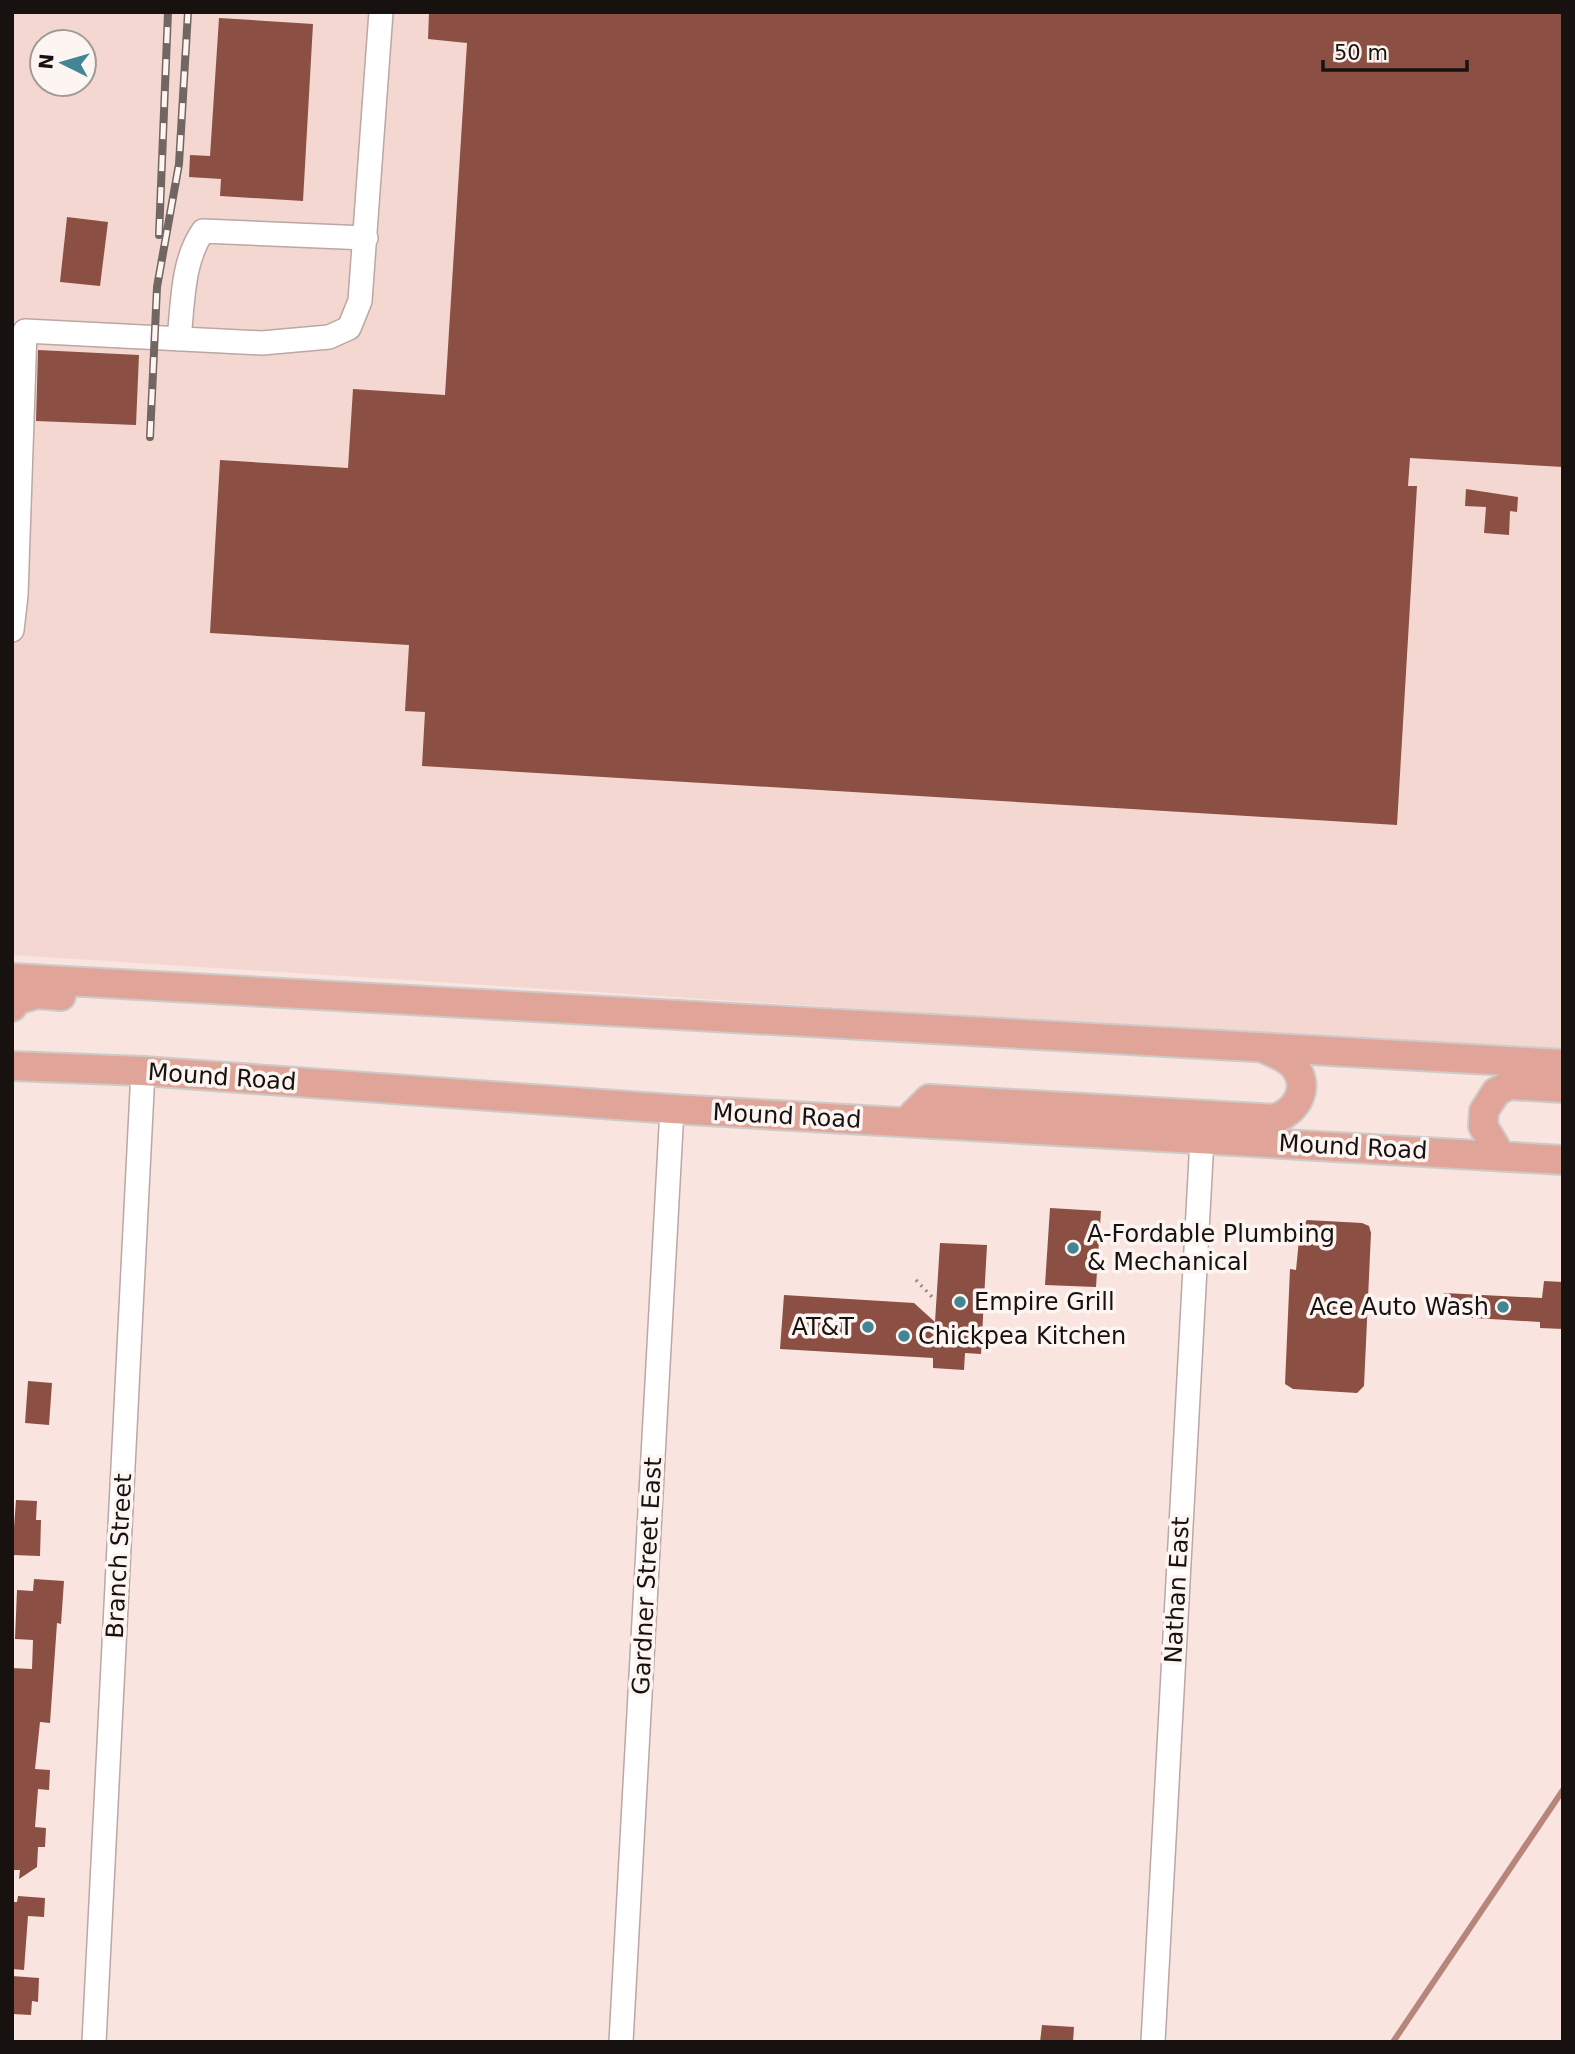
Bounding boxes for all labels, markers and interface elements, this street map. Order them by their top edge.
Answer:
north arrow [28,28,98,98]
scale bar [1323,28,1466,72]
text: 50 m [1334,41,1388,65]
text: N [34,53,58,70]
street label: Mound Road [147,1058,297,1096]
street label: Mound Road [712,1098,862,1134]
street label: Mound Road [1278,1129,1428,1165]
place label: A-Fordable Plumbing & Mechanical [1087,1220,1335,1276]
marker: A-Fordable Plumbing & Mechanical [1065,1240,1081,1256]
place label: Empire Grill [974,1288,1115,1316]
place label: Ace Auto Wash [1309,1293,1489,1321]
marker: Empire Grill [952,1294,968,1310]
marker: Ace Auto Wash [1495,1299,1511,1315]
place label: AT&T [791,1313,854,1341]
marker: AT&T [860,1319,876,1335]
place label: Chickpea Kitchen [918,1322,1126,1350]
marker: Chickpea Kitchen [896,1328,912,1344]
street label: Gardner Street East [627,1457,667,1695]
street label: Branch Street [101,1473,137,1639]
street label: Nathan East [1159,1516,1195,1664]

